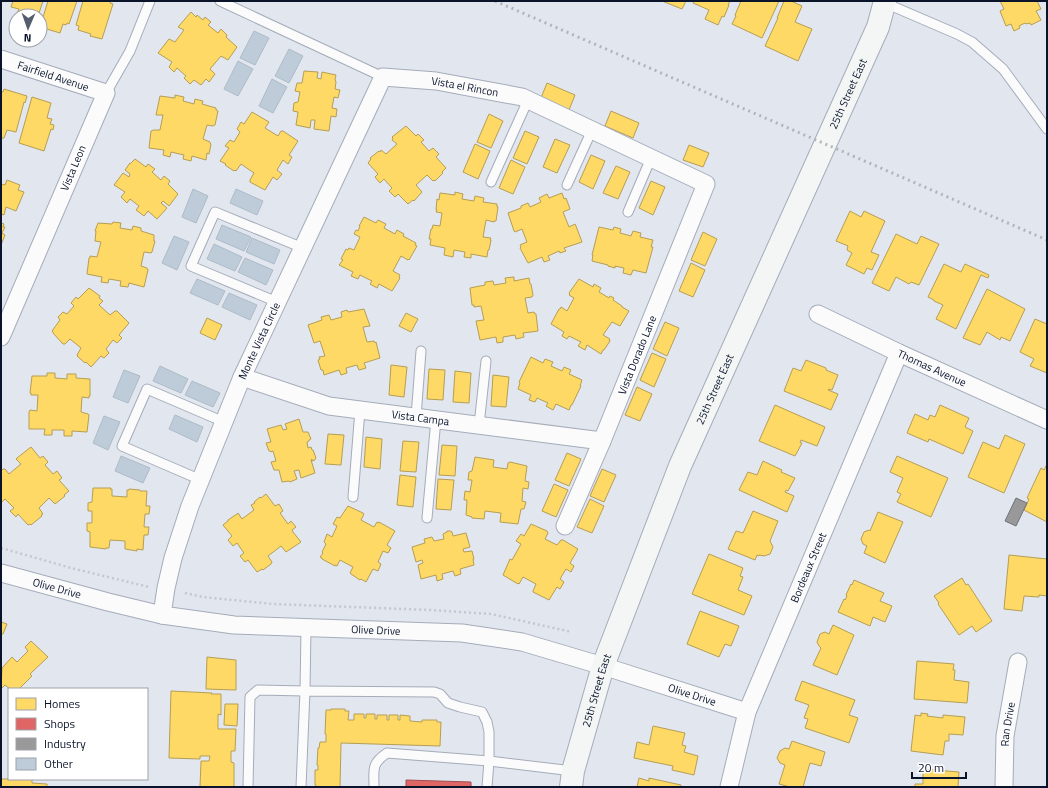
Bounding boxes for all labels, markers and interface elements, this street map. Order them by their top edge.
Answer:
north arrow [8,8,48,48]
text: N [24,30,32,46]
street label: 25th Street East [825,56,871,132]
street label: Fairfield Avenue [16,57,91,95]
street label: Vista el Rincon [431,73,500,100]
street label: Vista Leon [56,143,90,193]
street label: Monte Vista Circle [234,299,284,382]
street label: Vista Dorado Lane [614,313,660,397]
street label: Thomas Avenue [895,345,969,391]
street label: 25th Street East [692,351,738,427]
street label: Vista Campa [391,406,451,429]
street label: Bordeaux Street [786,530,830,605]
street label: Olive Drive [31,574,83,602]
street label: Olive Drive [351,621,401,639]
street label: 25th Street East [578,651,615,729]
street label: Olive Drive [666,679,719,710]
legend [8,688,148,780]
text: Homes [44,694,80,713]
street label: Ran Drive [997,700,1019,747]
text: Shops [44,714,76,733]
text: Industry [44,734,86,753]
text: Other [44,754,73,773]
scale bar [912,754,966,780]
text: 20 m [918,758,944,777]

